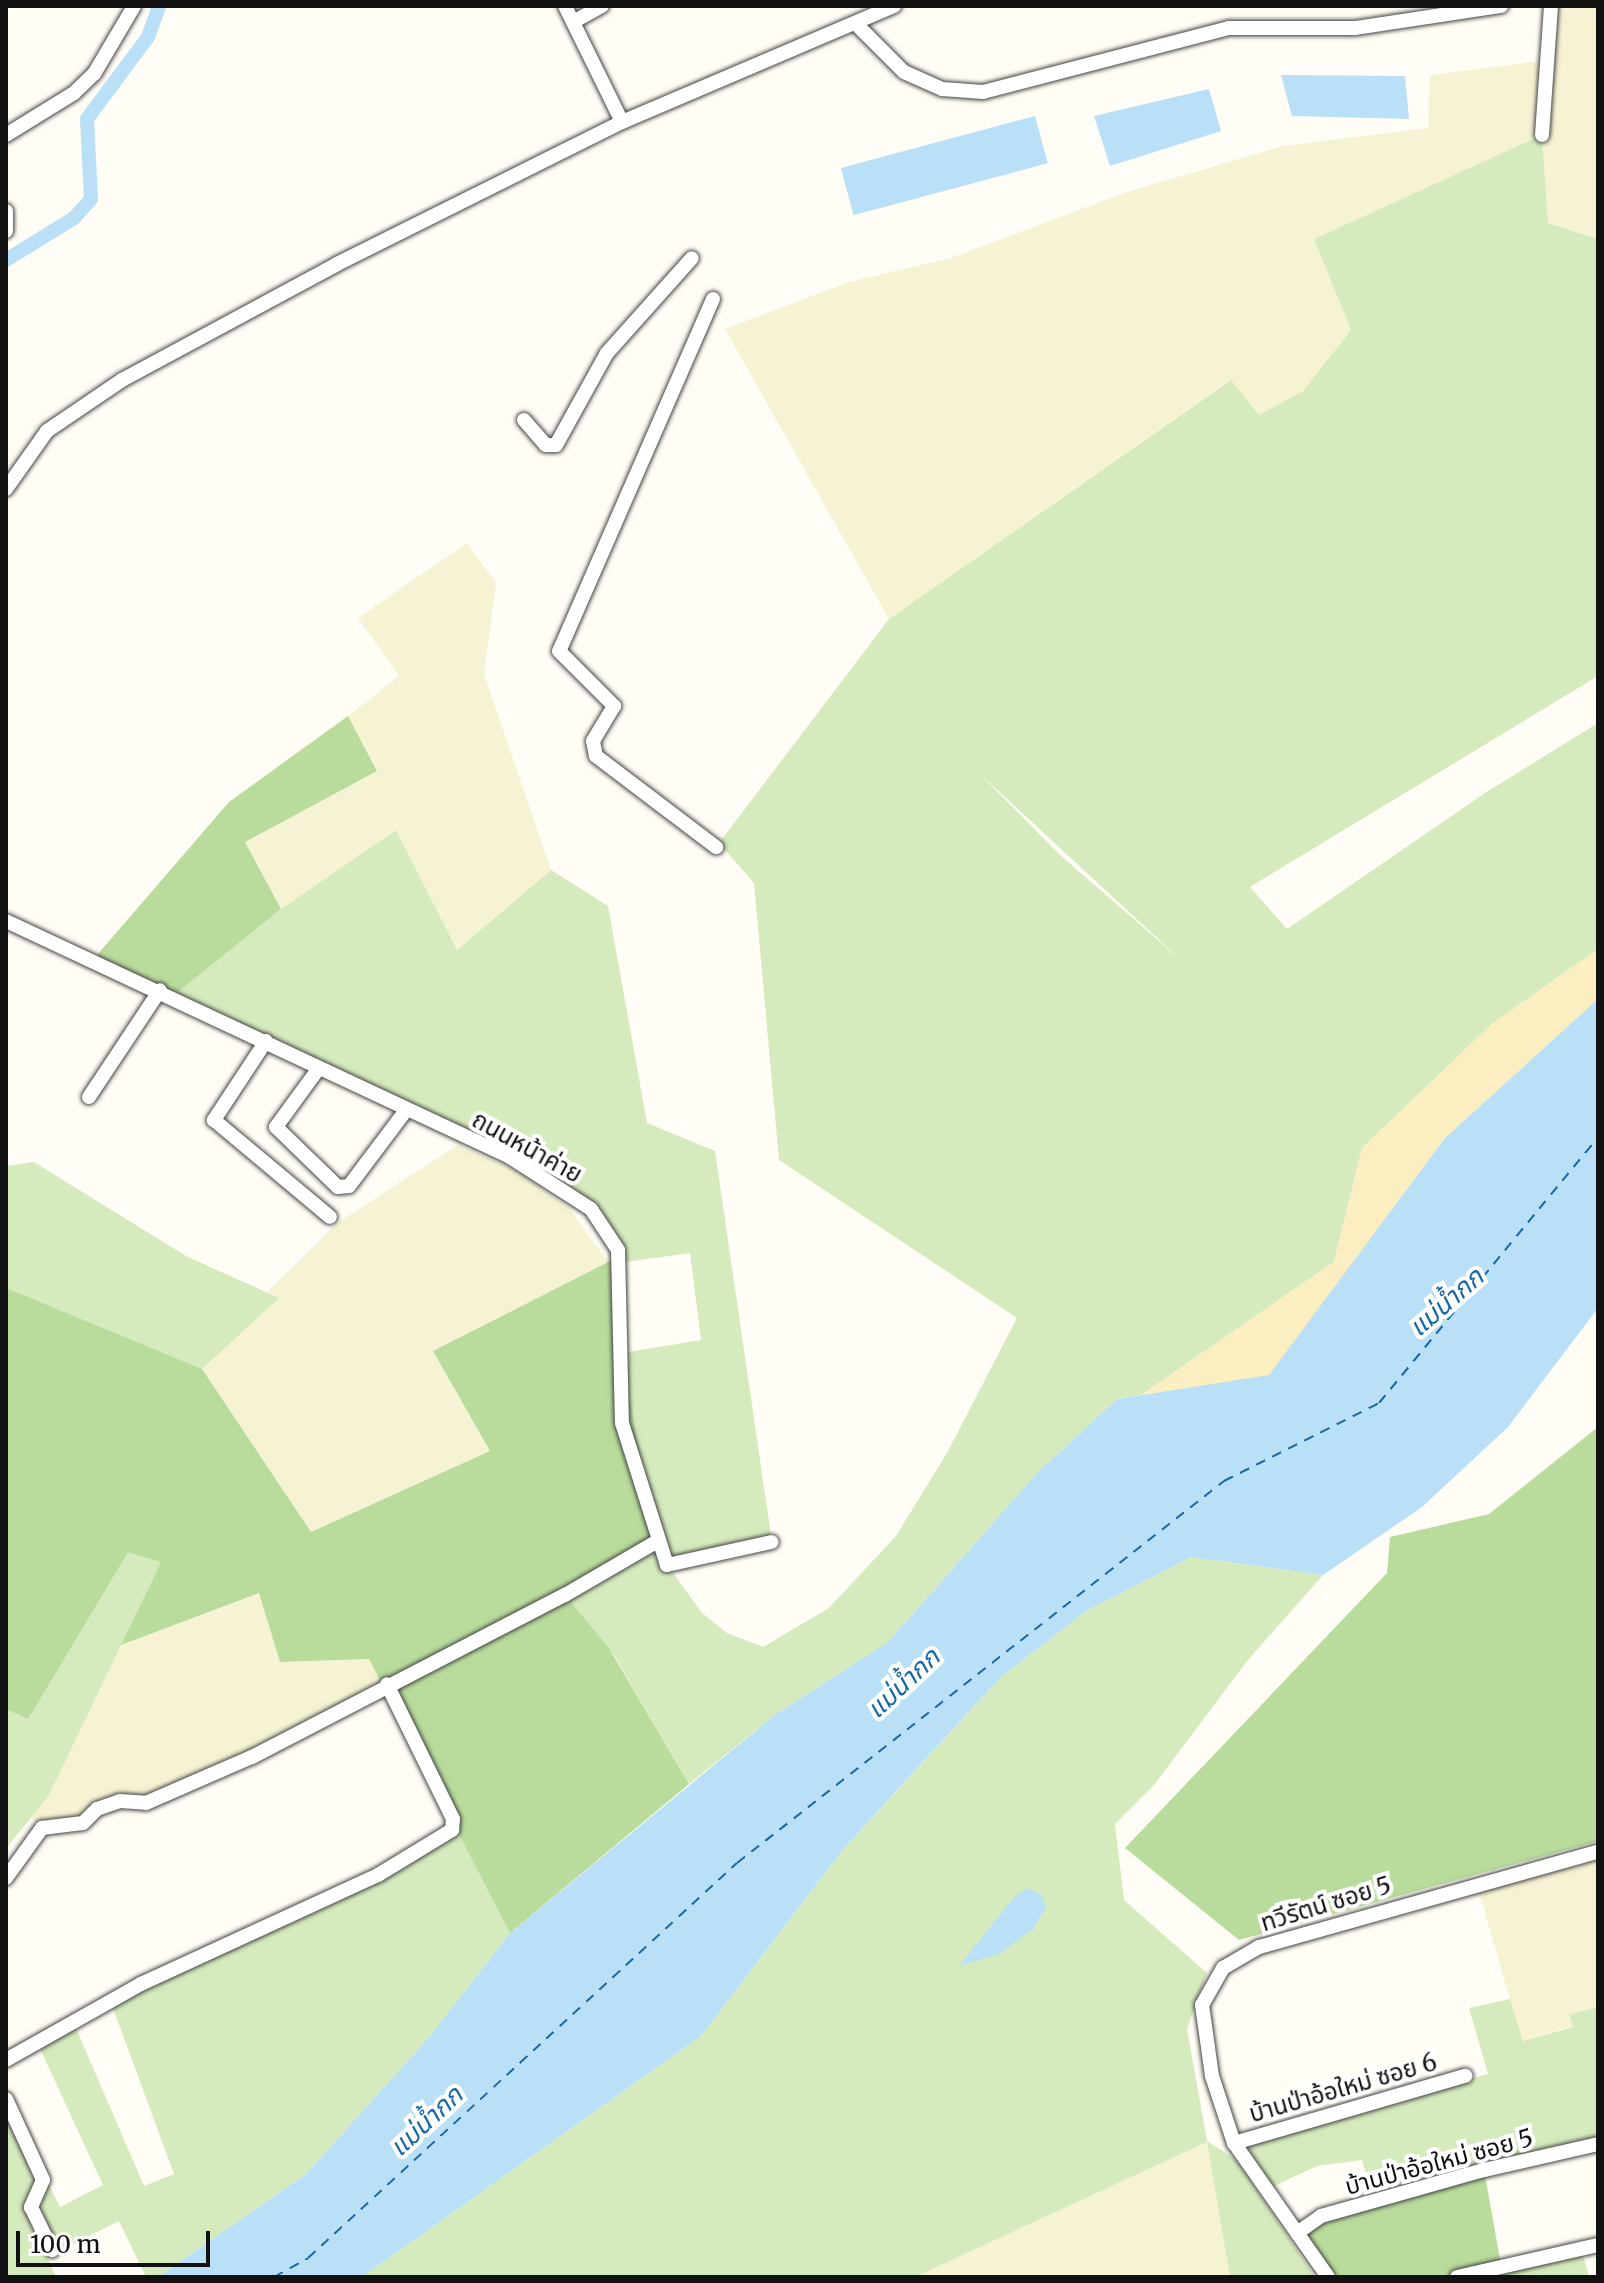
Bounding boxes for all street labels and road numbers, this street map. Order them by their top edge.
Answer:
street label: ถนนหน้าค่าย [467,1105,587,1189]
street label: ทวีรัตน์ ซอย 5 [1257,1871,1395,1937]
street label: บ้านป่าอ้อใหม่ ซอย 6 [1246,2047,1440,2129]
street label: บ้านป่าอ้อใหม่ ซอย 5 [1342,2123,1536,2201]

